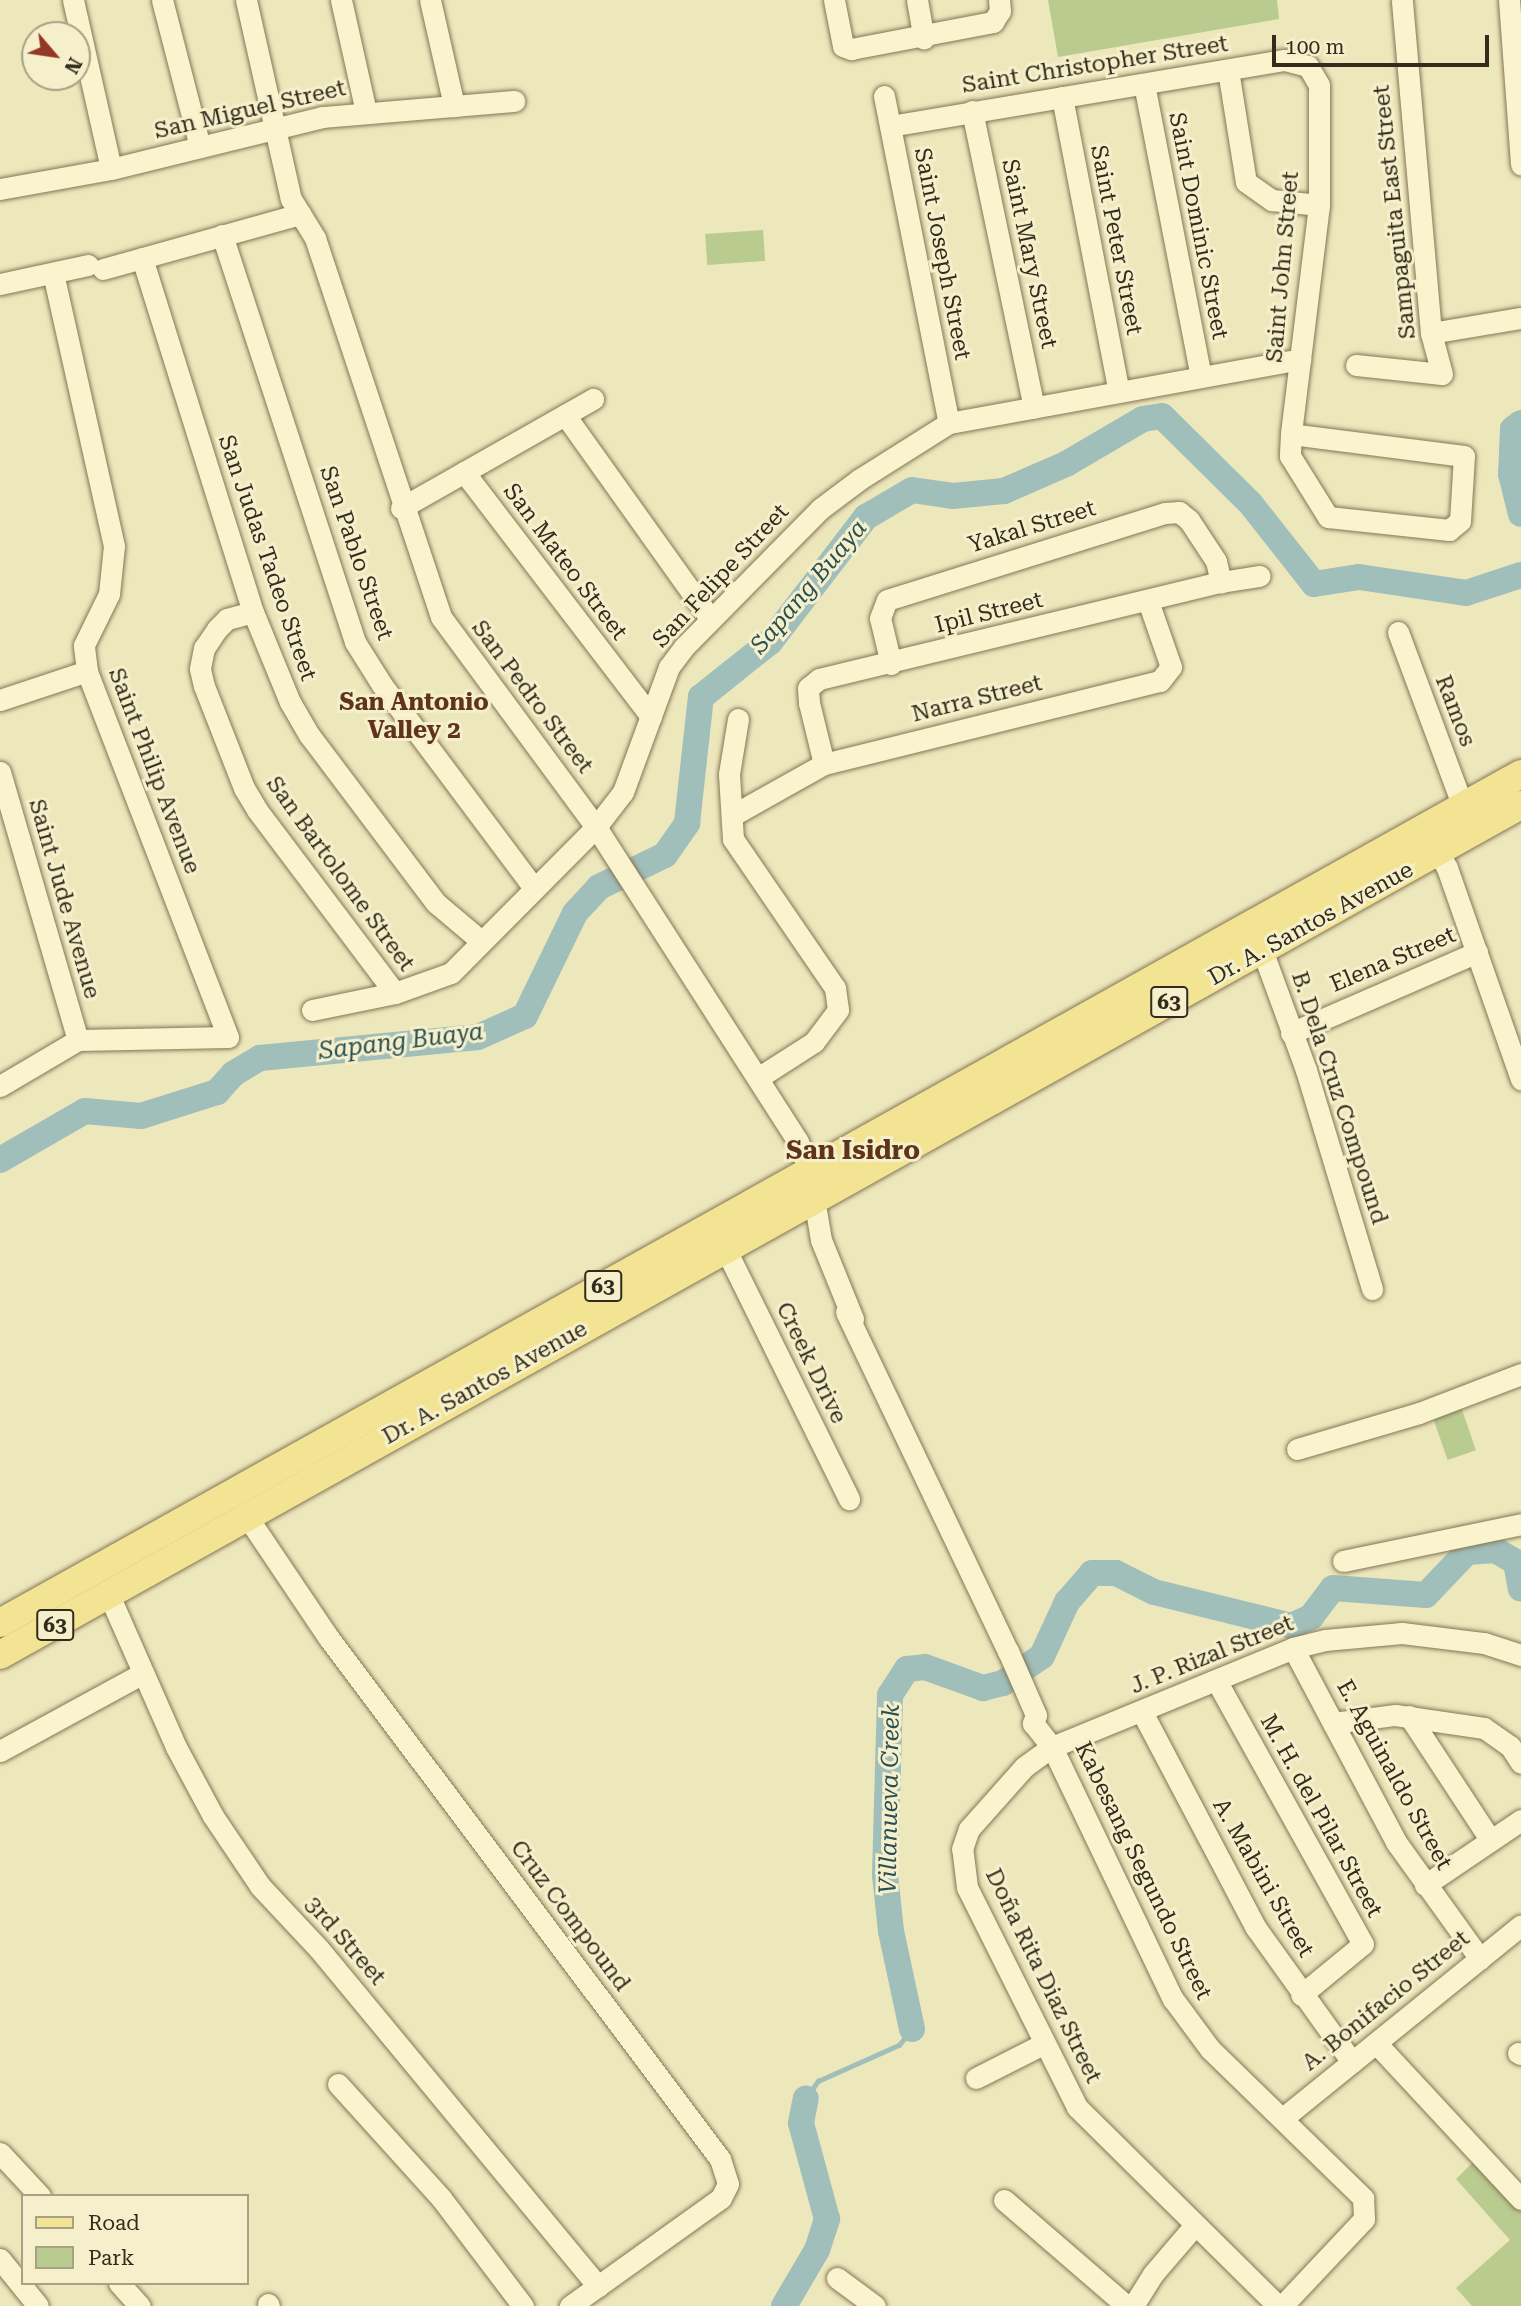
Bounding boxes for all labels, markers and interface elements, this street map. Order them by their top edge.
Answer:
north arrow [21,21,91,91]
scale bar [1276,21,1493,65]
street label: Saint Christopher Street [960,30,1230,100]
text: 100 m [1285,35,1345,59]
text: N [59,53,87,77]
street label: San Miguel Street [152,75,348,145]
street label: Sampaguita East Street [1368,84,1422,340]
street label: Saint Dominic Street [1162,110,1234,342]
street label: Saint Peter Street [1084,143,1148,337]
street label: Saint Joseph Street [908,146,976,362]
street label: Saint Mary Street [995,157,1063,351]
street label: Saint John Street [1261,170,1305,364]
street label: San Judas Tadeo Street [212,432,322,684]
street label: San Pablo Street [313,462,399,644]
street label: San Mateo Street [497,478,633,646]
street label: Yakal Street [965,495,1099,559]
street label: San Felipe Street [647,498,795,654]
water label: Sapang Buaya [745,514,873,660]
street label: Ipil Street [932,586,1046,640]
street label: San Pedro Street [465,615,599,779]
street label: Saint Philip Avenue [102,664,206,878]
street label: Narra Street [909,669,1045,729]
street label: Ramos [1429,671,1481,751]
district label: San Antonio Valley 2 [339,689,489,745]
street label: San Bartolome Street [260,771,420,977]
street label: Saint Jude Avenue [22,796,106,1002]
street label: Dr. A. Santos Avenue [1204,856,1418,992]
street label: Elena Street [1326,921,1460,999]
street label: B. Dela Cruz Compound [1285,968,1393,1228]
road number: 63 [1150,984,1188,1020]
water label: Sapang Buaya [317,1018,485,1066]
district label: San Isidro [786,1135,920,1167]
road number: 63 [584,1268,622,1304]
street label: Creek Drive [770,1298,852,1428]
street label: Dr. A. Santos Avenue [378,1315,592,1451]
road number: 63 [36,1608,74,1642]
street label: J. P. Rizal Street [1126,1610,1298,1700]
street label: E. Aguinaldo Street [1330,1675,1458,1875]
water label: Villanueva Creek [874,1704,906,1894]
street label: M. H. del Pilar Street [1254,1710,1388,1922]
street label: Kabesang Segundo Street [1068,1738,1218,2004]
street label: A. Mabini Street [1206,1794,1320,1962]
street label: Cruz Compound [504,1835,636,1997]
street label: Doña Rita Diaz Street [979,1864,1107,2088]
street label: 3rd Street [299,1891,391,1991]
street label: A. Bonifacio Street [1297,1925,1475,2077]
legend [21,2194,248,2285]
text: Road [88,2211,140,2235]
text: Park [88,2246,134,2270]

